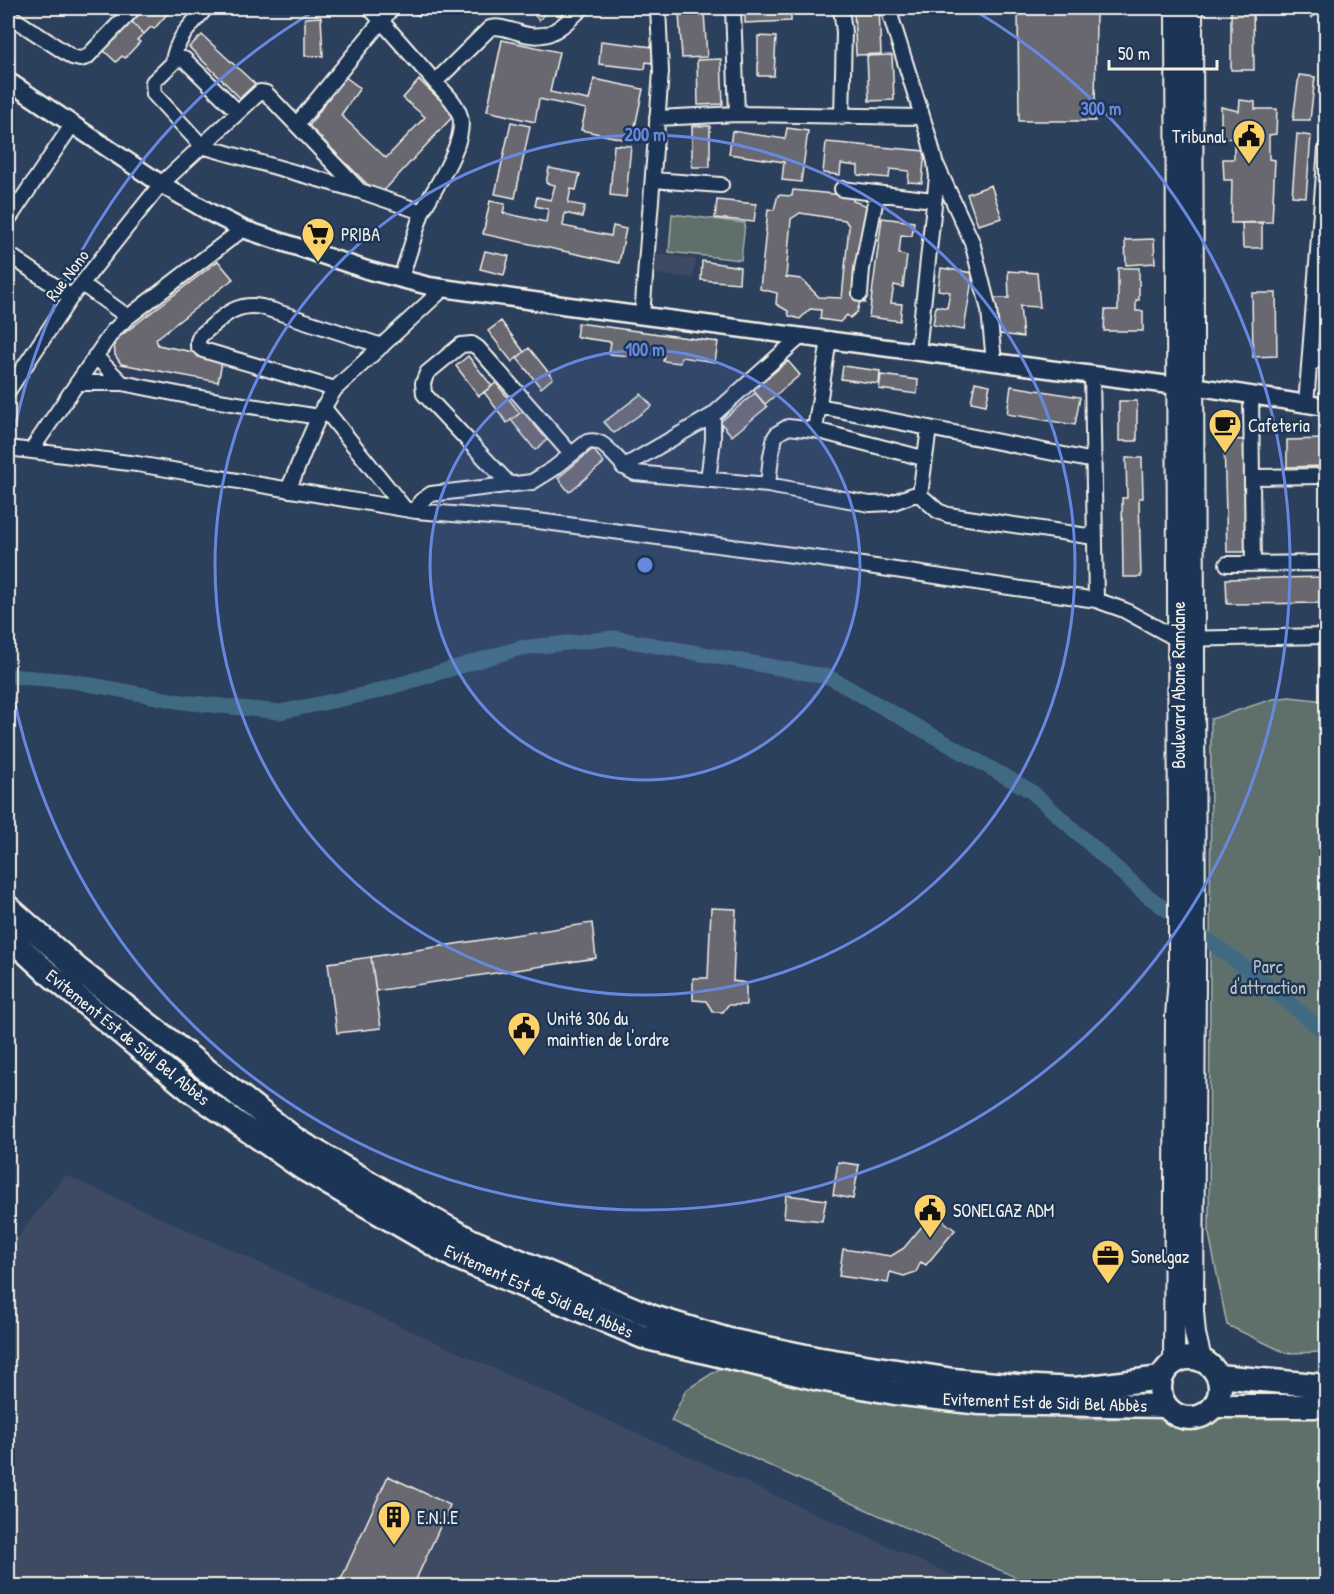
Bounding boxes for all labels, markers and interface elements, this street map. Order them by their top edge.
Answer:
scale bar [1109,33,1217,71]
text: 50 m [1118,41,1150,66]
text: 300 m [1081,96,1121,121]
public building icon: Tribunal [1231,118,1267,165]
text: 200 m [625,122,665,147]
place label: Tribunal [1172,124,1226,149]
supermarket icon: PRIBA [300,216,336,263]
place label: PRIBA [341,222,380,247]
street label: Rue Nono [39,244,95,306]
text: 100 m [625,337,665,362]
cafe icon: Cafeteria [1207,407,1243,454]
place label: Cafeteria [1248,413,1310,438]
centre of rings [635,555,655,575]
street label: Boulevard Abane Ramdane [1166,601,1191,769]
park label: Parc d'attraction [1230,954,1306,1000]
street label: Evitement Est de Sidi Bel Abbès [41,963,215,1111]
place label: Unité 306 du maintien de l'ordre [547,1006,670,1052]
public building icon: Unité 306 du maintien de l'ordre [506,1010,542,1057]
public building icon: SONELGAZ ADM [912,1192,948,1239]
place label: SONELGAZ ADM [953,1198,1054,1223]
street label: Evitement Est de Sidi Bel Abbès [441,1238,637,1344]
office icon: Sonelgaz [1090,1238,1126,1285]
place label: Sonelgaz [1131,1244,1190,1269]
street label: Evitement Est de Sidi Bel Abbès [942,1386,1148,1418]
building icon: E.N.I.E [376,1499,412,1546]
place label: E.N.I.E [417,1505,458,1530]

